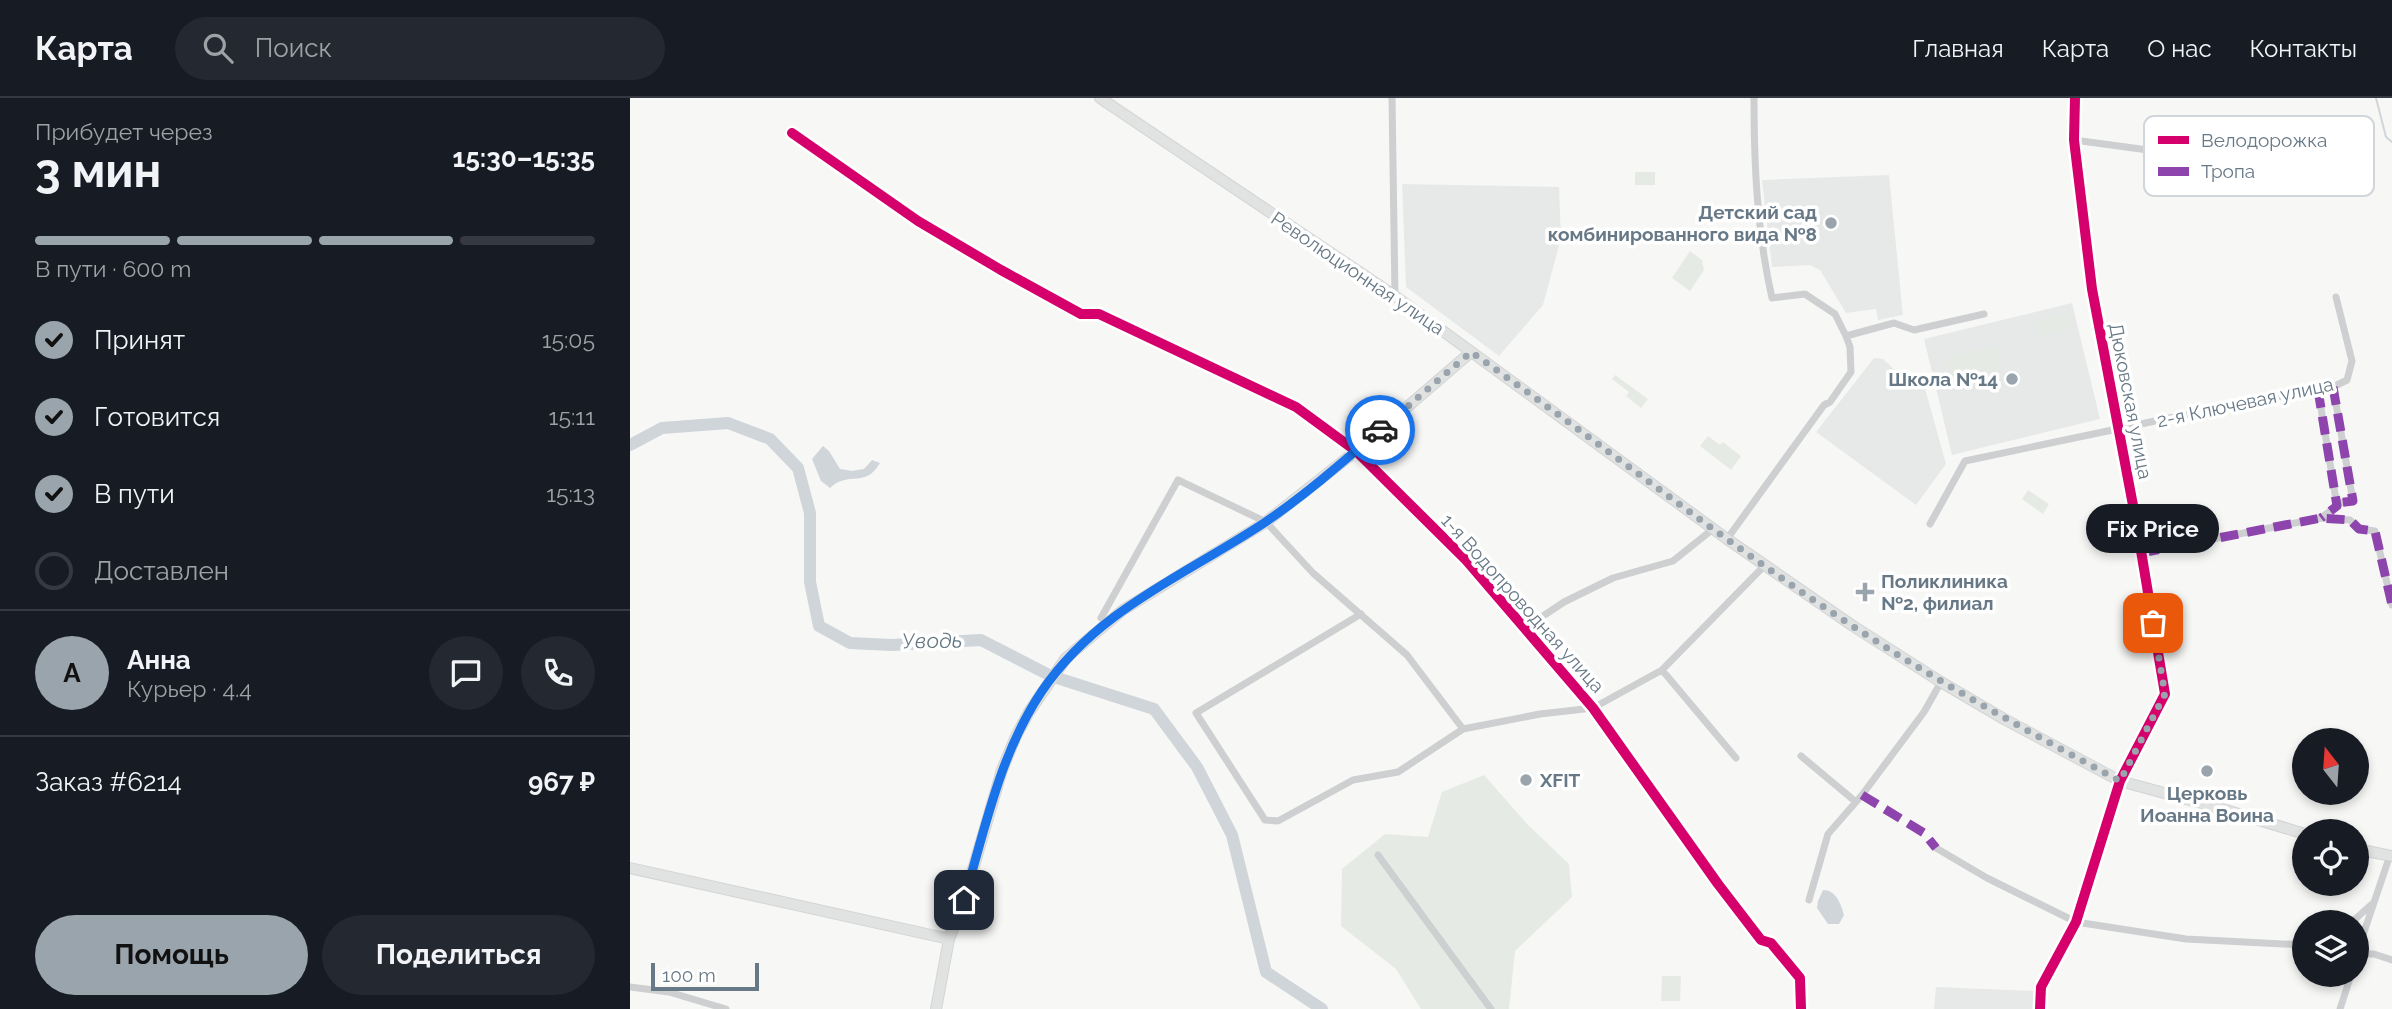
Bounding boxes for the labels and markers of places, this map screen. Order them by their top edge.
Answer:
place label: Детский сад комбинированного вида №8 [1548,201,1817,245]
marker: Детский сад комбинированного вида №8 [1823,215,1839,231]
place label: Школа №14 [1888,368,1998,390]
marker: Школа №14 [2004,371,2020,387]
callout: Fix Price [2086,504,2220,553]
place label: Поликлиника №2, филиал [1881,570,2008,614]
marker: Поликлиника №2, филиал [1855,582,1875,602]
pin [2123,593,2183,653]
marker: Церковь Иоанна Воина [2199,763,2215,779]
place label: XFIT [1539,769,1581,791]
marker: XFIT [1518,772,1534,788]
place label: Церковь Иоанна Воина [2140,782,2274,826]
pin [934,870,994,930]

